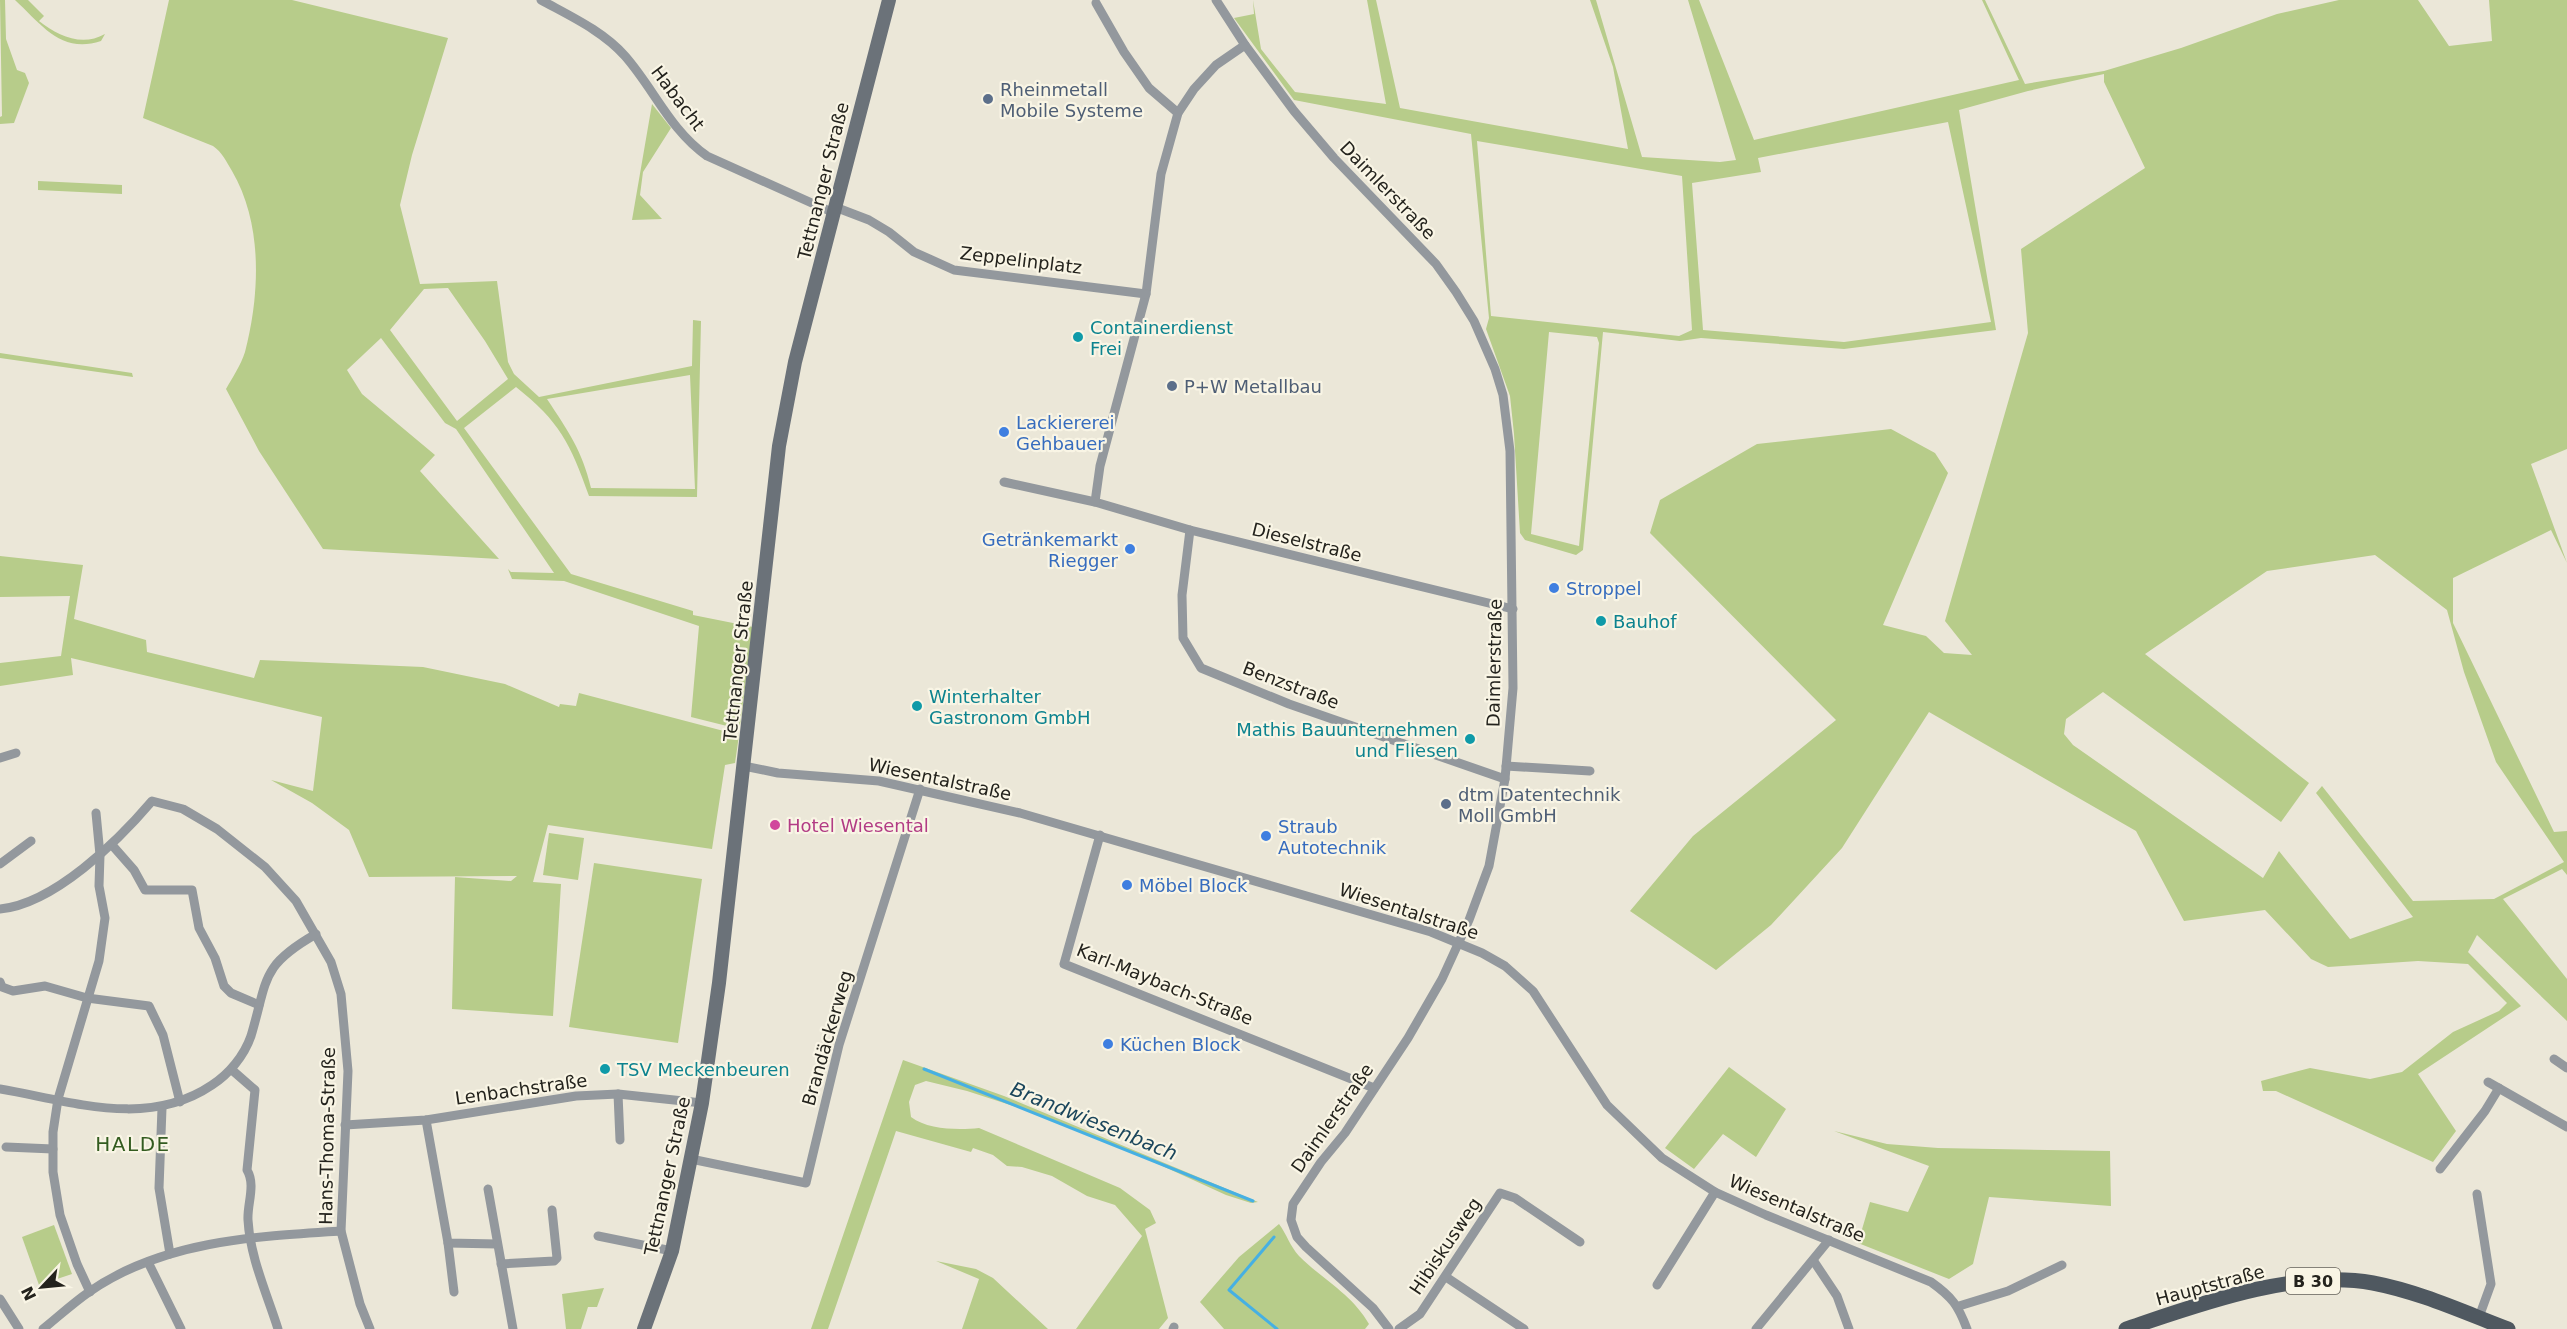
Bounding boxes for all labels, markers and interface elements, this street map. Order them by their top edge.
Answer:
street label: Habacht [647,62,709,134]
place label: Rheinmetall Mobile Systeme [1000,79,1143,121]
marker: Rheinmetall Mobile Systeme [981,92,995,106]
street label: Tettnanger Straße [793,100,853,263]
street label: Daimlerstraße [1336,137,1440,243]
street label: Zeppelinplatz [959,242,1083,278]
place label: Containerdienst Frei [1090,317,1233,359]
marker: Containerdienst Frei [1071,330,1085,344]
place label: P+W Metallbau [1184,376,1322,397]
marker: P+W Metallbau [1165,379,1179,393]
place label: Lackiererei Gehbauer [1016,412,1115,454]
marker: Lackiererei Gehbauer [997,425,1011,439]
street label: Dieselstraße [1250,518,1364,566]
place label: Getränkemarkt Riegger [982,529,1119,571]
marker: Getränkemarkt Riegger [1123,542,1137,556]
place label: Stroppel [1566,578,1641,599]
street label: Tettnanger Straße [719,579,757,744]
marker: Stroppel [1547,581,1561,595]
street label: Daimlerstraße [1482,599,1506,727]
place label: Bauhof [1613,611,1677,632]
marker: Bauhof [1594,614,1608,628]
street label: Benzstraße [1240,657,1342,713]
place label: Winterhalter Gastronom GmbH [929,686,1091,728]
marker: Winterhalter Gastronom GmbH [910,699,924,713]
place label: Mathis Bauunternehmen und Fliesen [1236,719,1458,761]
marker: Mathis Bauunternehmen und Fliesen [1463,732,1477,746]
street label: Wiesentalstraße [867,754,1013,804]
place label: dtm Datentechnik Moll GmbH [1458,784,1621,826]
marker: dtm Datentechnik Moll GmbH [1439,797,1453,811]
place label: Hotel Wiesental [787,815,929,836]
place label: Straub Autotechnik [1278,816,1387,858]
marker: Hotel Wiesental [768,818,782,832]
marker: Straub Autotechnik [1259,829,1273,843]
place label: Möbel Block [1139,875,1248,896]
marker: Möbel Block [1120,878,1134,892]
street label: Wiesentalstraße [1336,878,1482,944]
street label: Karl-Maybach-Straße [1074,939,1256,1029]
street label: Brandäckerweg [798,968,856,1108]
place label: Küchen Block [1120,1034,1241,1055]
marker: Küchen Block [1101,1037,1115,1051]
street label: Hans-Thoma-Straße [315,1047,339,1225]
place label: TSV Meckenbeuren [616,1059,790,1080]
street label: Daimlerstraße [1287,1059,1377,1177]
marker: TSV Meckenbeuren [598,1062,612,1076]
street label: Lenbachstraße [454,1069,588,1109]
water label: Brandwiesenbach [1007,1077,1181,1165]
street label: Tettnanger Straße [640,1095,694,1258]
district label: HALDE [95,1132,171,1156]
street label: Wiesentalstraße [1726,1170,1868,1246]
street label: Hibiskusweg [1405,1194,1485,1298]
north arrow [12,1257,72,1317]
street label: Hauptstraße [2153,1260,2267,1310]
road number: B 30 [2286,1268,2340,1294]
text: N [17,1283,40,1304]

